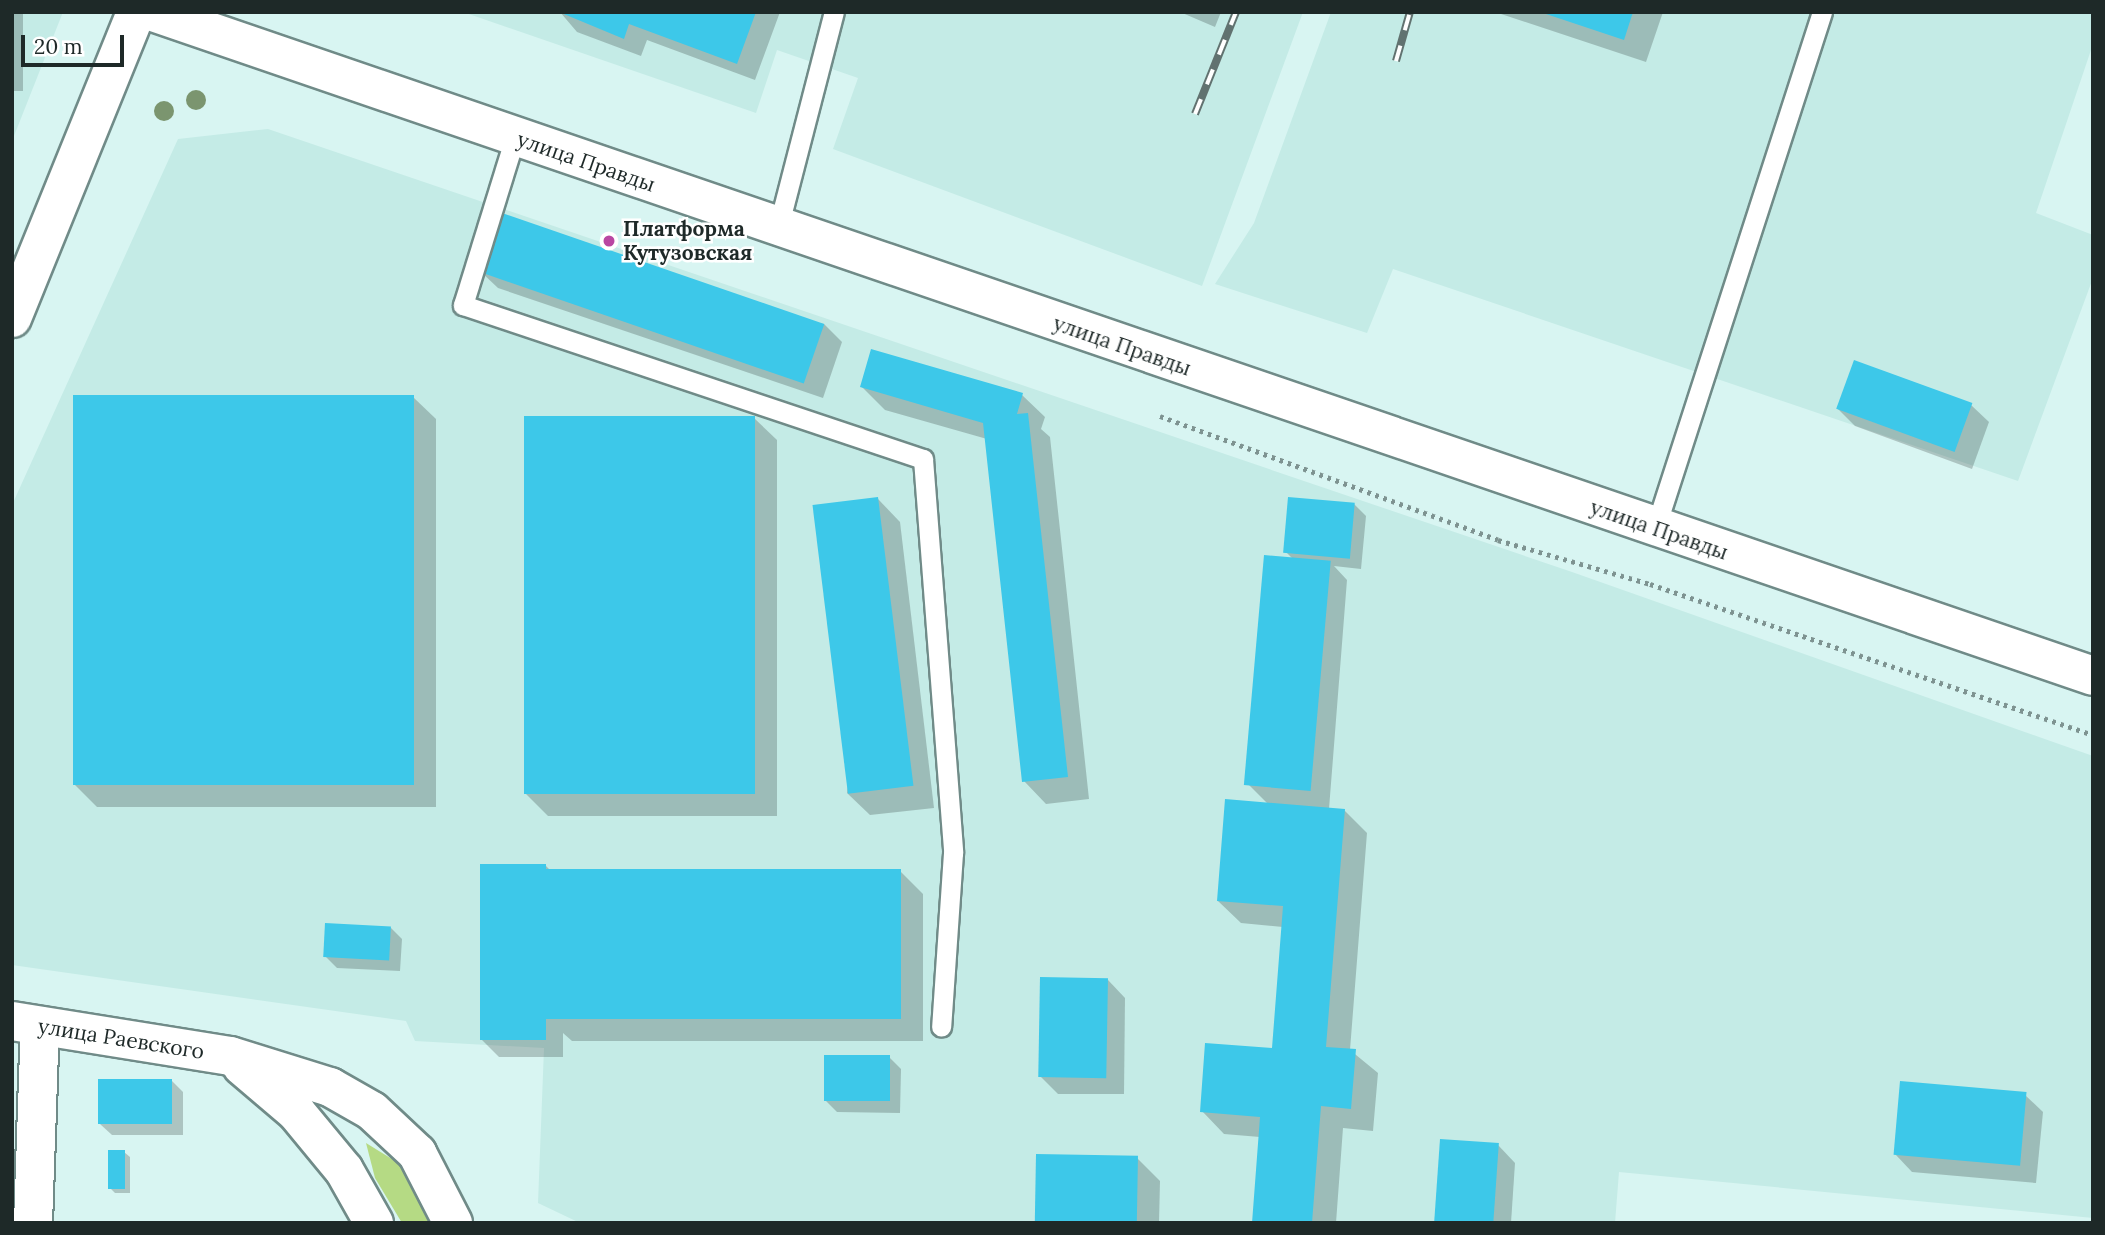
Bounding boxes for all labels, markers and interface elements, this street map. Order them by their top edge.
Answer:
scale bar [24,21,128,65]
text: 20 m [34,33,83,60]
street label: улица Правды [514,127,658,197]
place label: Платформа Кутузовская [623,216,752,266]
marker: Платформа Кутузовская [601,233,617,249]
street label: улица Правды [1050,311,1194,381]
street label: улица Правды [1587,495,1731,565]
street label: улица Раевского [36,1013,206,1065]

